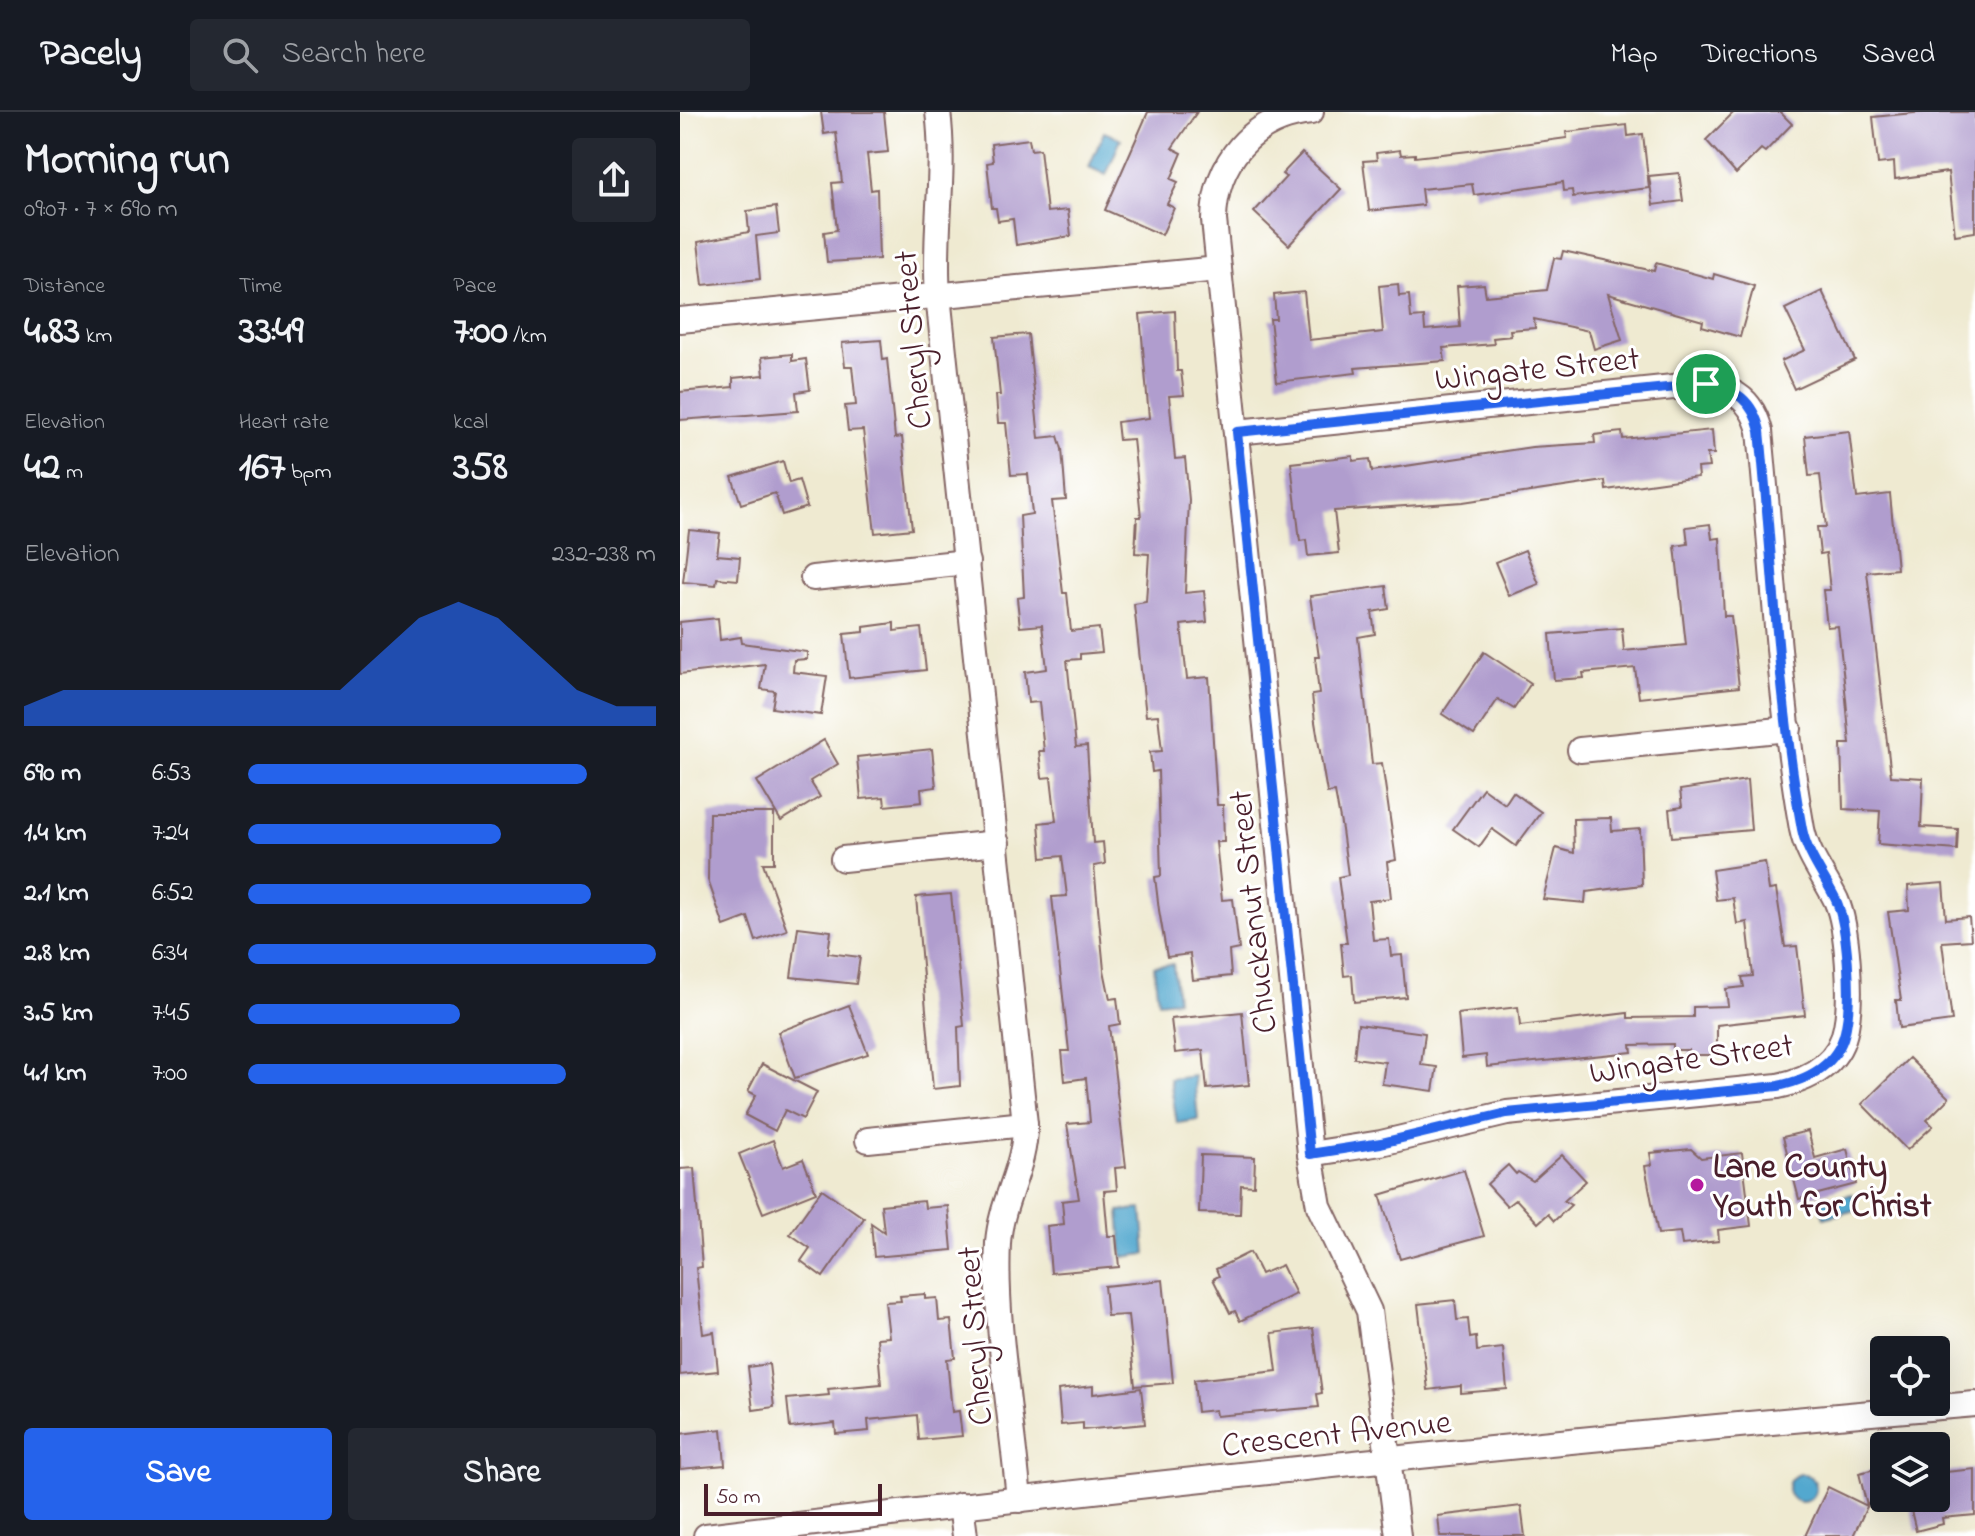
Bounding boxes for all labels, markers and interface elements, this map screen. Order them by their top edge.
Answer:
search box [190,19,750,91]
text: Pacely [40,27,142,83]
icon: search [218,33,262,77]
text: Search here [282,33,425,77]
text: Map [1610,35,1658,76]
text: Directions [1702,35,1818,76]
text: Saved [1862,35,1935,76]
text: Morning run [24,129,230,193]
button: share [572,138,656,222]
text: 09:07 · 7 × 690 m [24,191,178,229]
street label: Cheryl Street [882,248,948,431]
text: Distance [24,271,105,303]
text: Time [239,271,282,303]
text: Pace [453,271,496,303]
text: 4.83 [24,303,80,362]
text: 33:49 [239,303,304,362]
text: 7:00 [453,303,508,362]
text: km [80,321,112,353]
text: /km [508,321,547,353]
street label: Wingate Street [1433,335,1642,407]
pin [1672,350,1740,418]
icon: arrive [1684,362,1728,406]
text: Elevation [24,407,105,439]
text: Heart rate [239,407,329,439]
text: kcal [453,407,488,439]
text: 42 [24,439,60,498]
text: 167 [239,439,285,498]
text: 358 [453,439,508,498]
text: m [60,457,83,489]
text: bpm [285,457,332,489]
text: Elevation [24,536,120,574]
text: 232–238 m [552,536,656,574]
text: 690 m [24,755,81,793]
text: 6:53 [152,755,191,793]
street label: Chuckanut Street [1217,788,1293,1036]
text: 1.4 km [24,815,86,853]
text: 7:24 [152,815,189,853]
text: 2.1 km [24,875,89,913]
text: 6:52 [152,875,193,913]
text: 2.8 km [24,935,90,973]
text: 6:34 [152,935,187,973]
text: 3.5 km [24,995,93,1033]
text: 7:45 [152,995,191,1033]
street label: Wingate Street [1586,1022,1797,1100]
text: 4.1 km [24,1055,86,1093]
text: 7:00 [152,1055,187,1093]
place label: Lane County Youth for Christ [1712,1144,1932,1233]
marker: Lane County Youth for Christ [1688,1176,1706,1194]
street label: Cheryl Street [946,1245,1008,1427]
map controls [1870,1336,1950,1512]
button: locate [1870,1336,1950,1416]
street label: Crescent Avenue [1219,1399,1454,1473]
button: Save [24,1428,332,1520]
button: Share [348,1428,656,1520]
button: layers [1870,1432,1950,1512]
scale bar [704,1480,882,1516]
text: 50 m [716,1482,761,1514]

